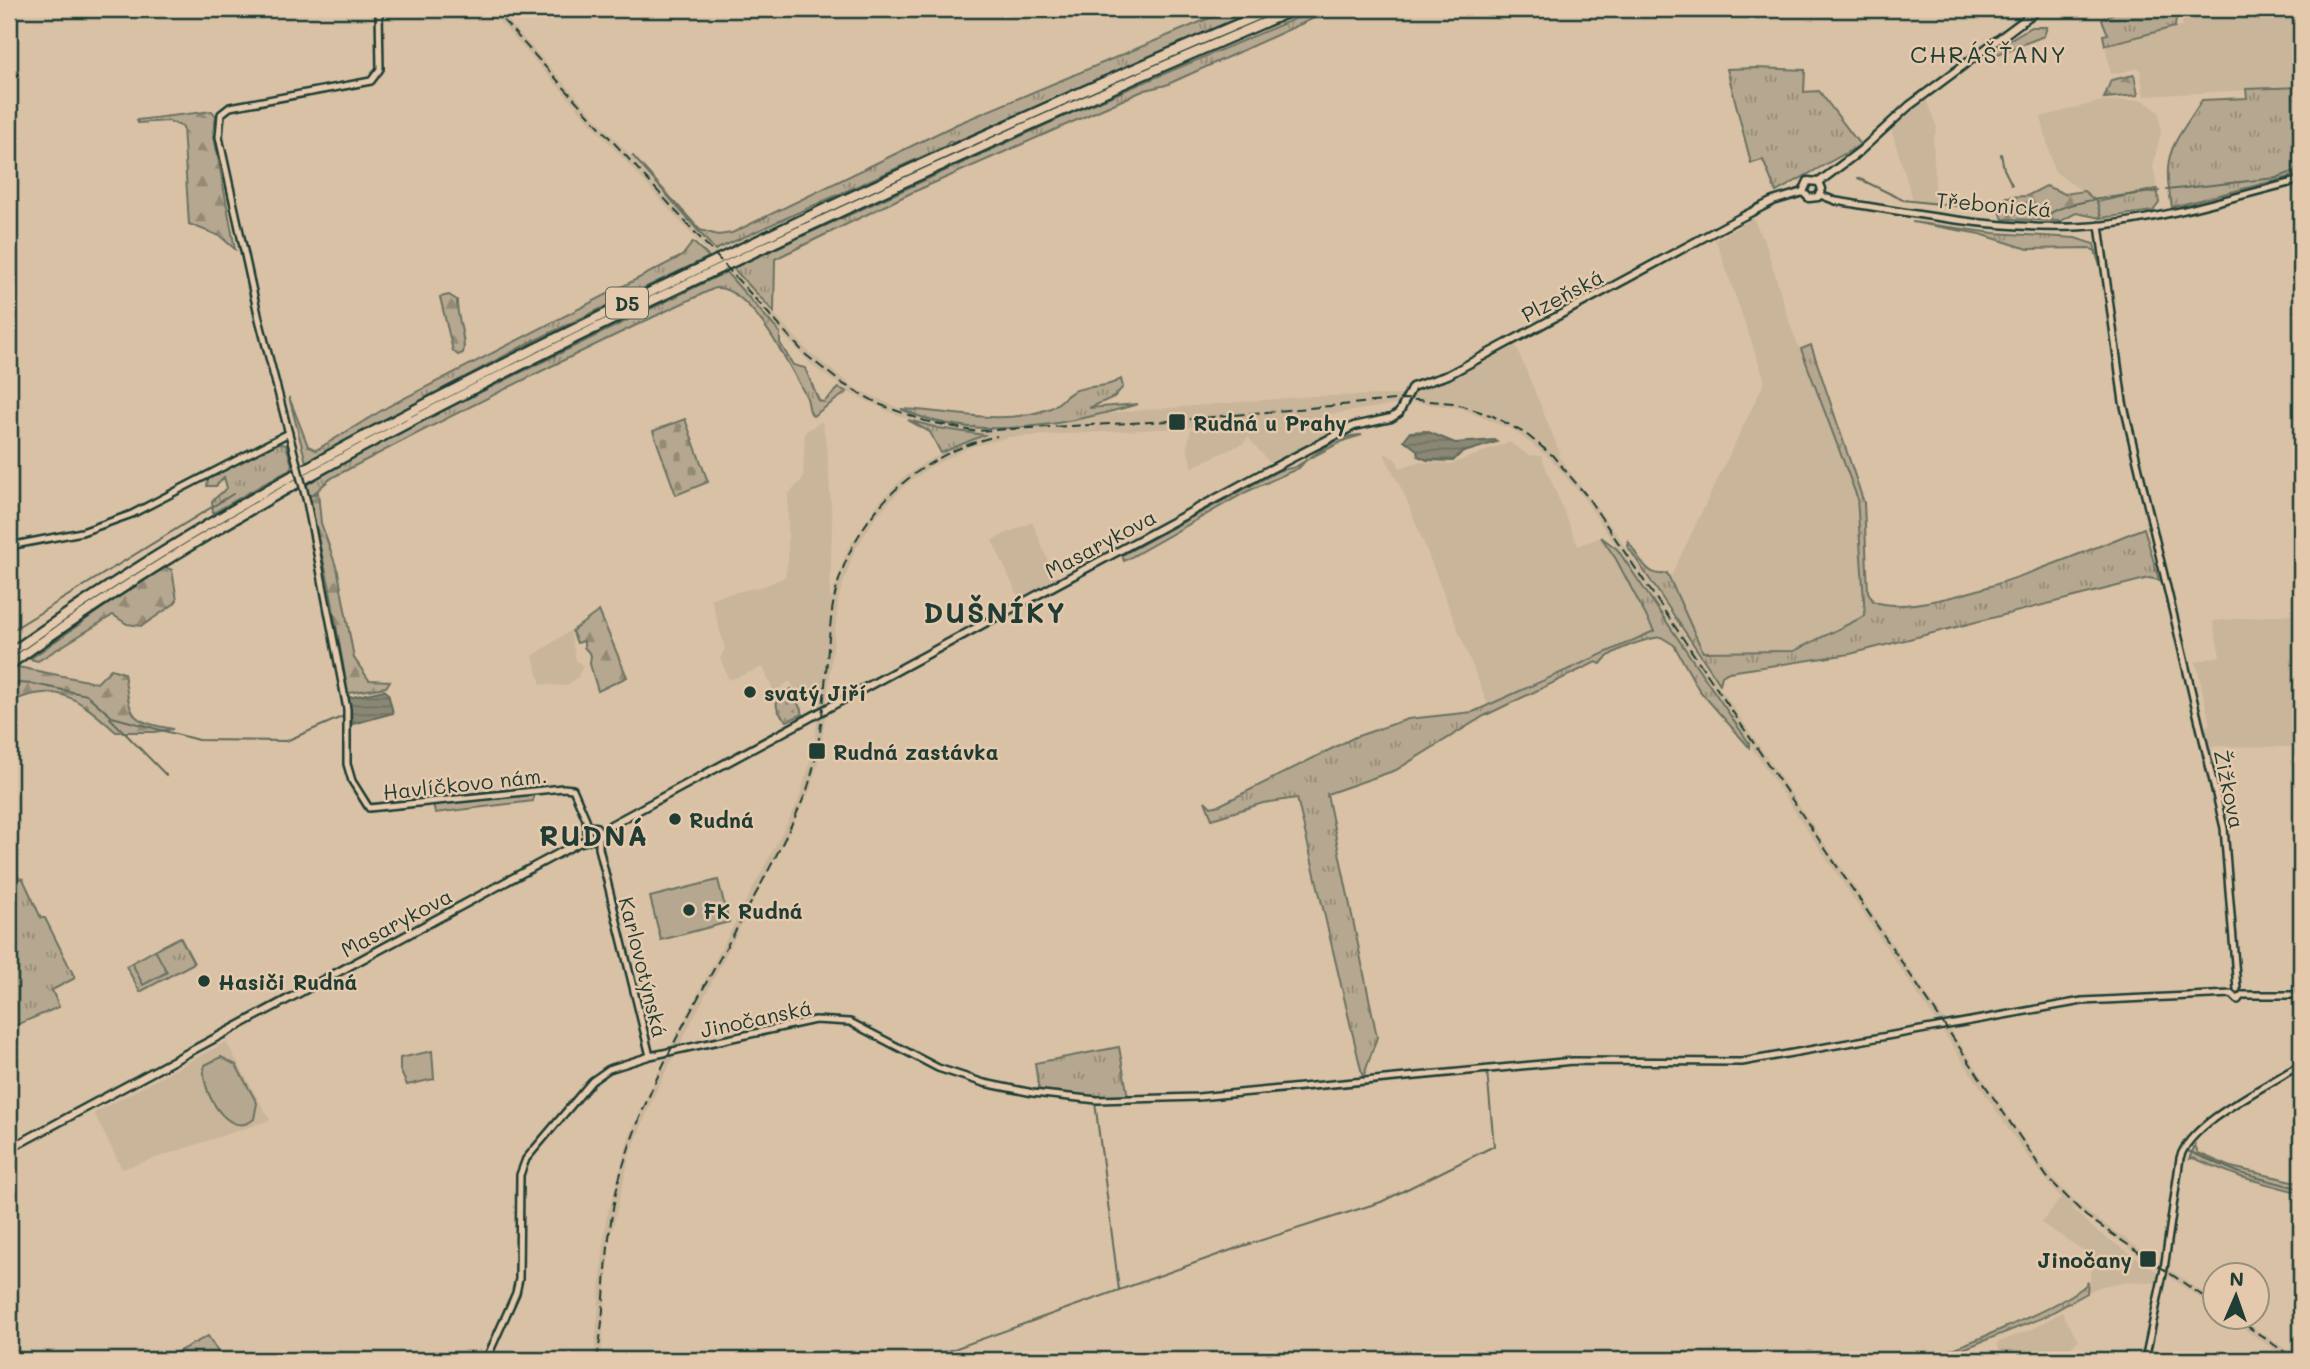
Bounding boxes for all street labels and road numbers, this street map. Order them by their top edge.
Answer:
street label: Třebonická [1935,186,2053,222]
street label: Plzeňská [1516,262,1608,328]
road number: D5 [606,288,648,318]
street label: Masarykova [1040,502,1160,584]
street label: Žižkova [2208,747,2252,831]
street label: Havlíčkovo nám. [382,761,548,805]
street label: Masarykova [336,881,456,963]
street label: Karlovotýnská [613,894,675,1040]
street label: Jinočanská [698,993,814,1043]

